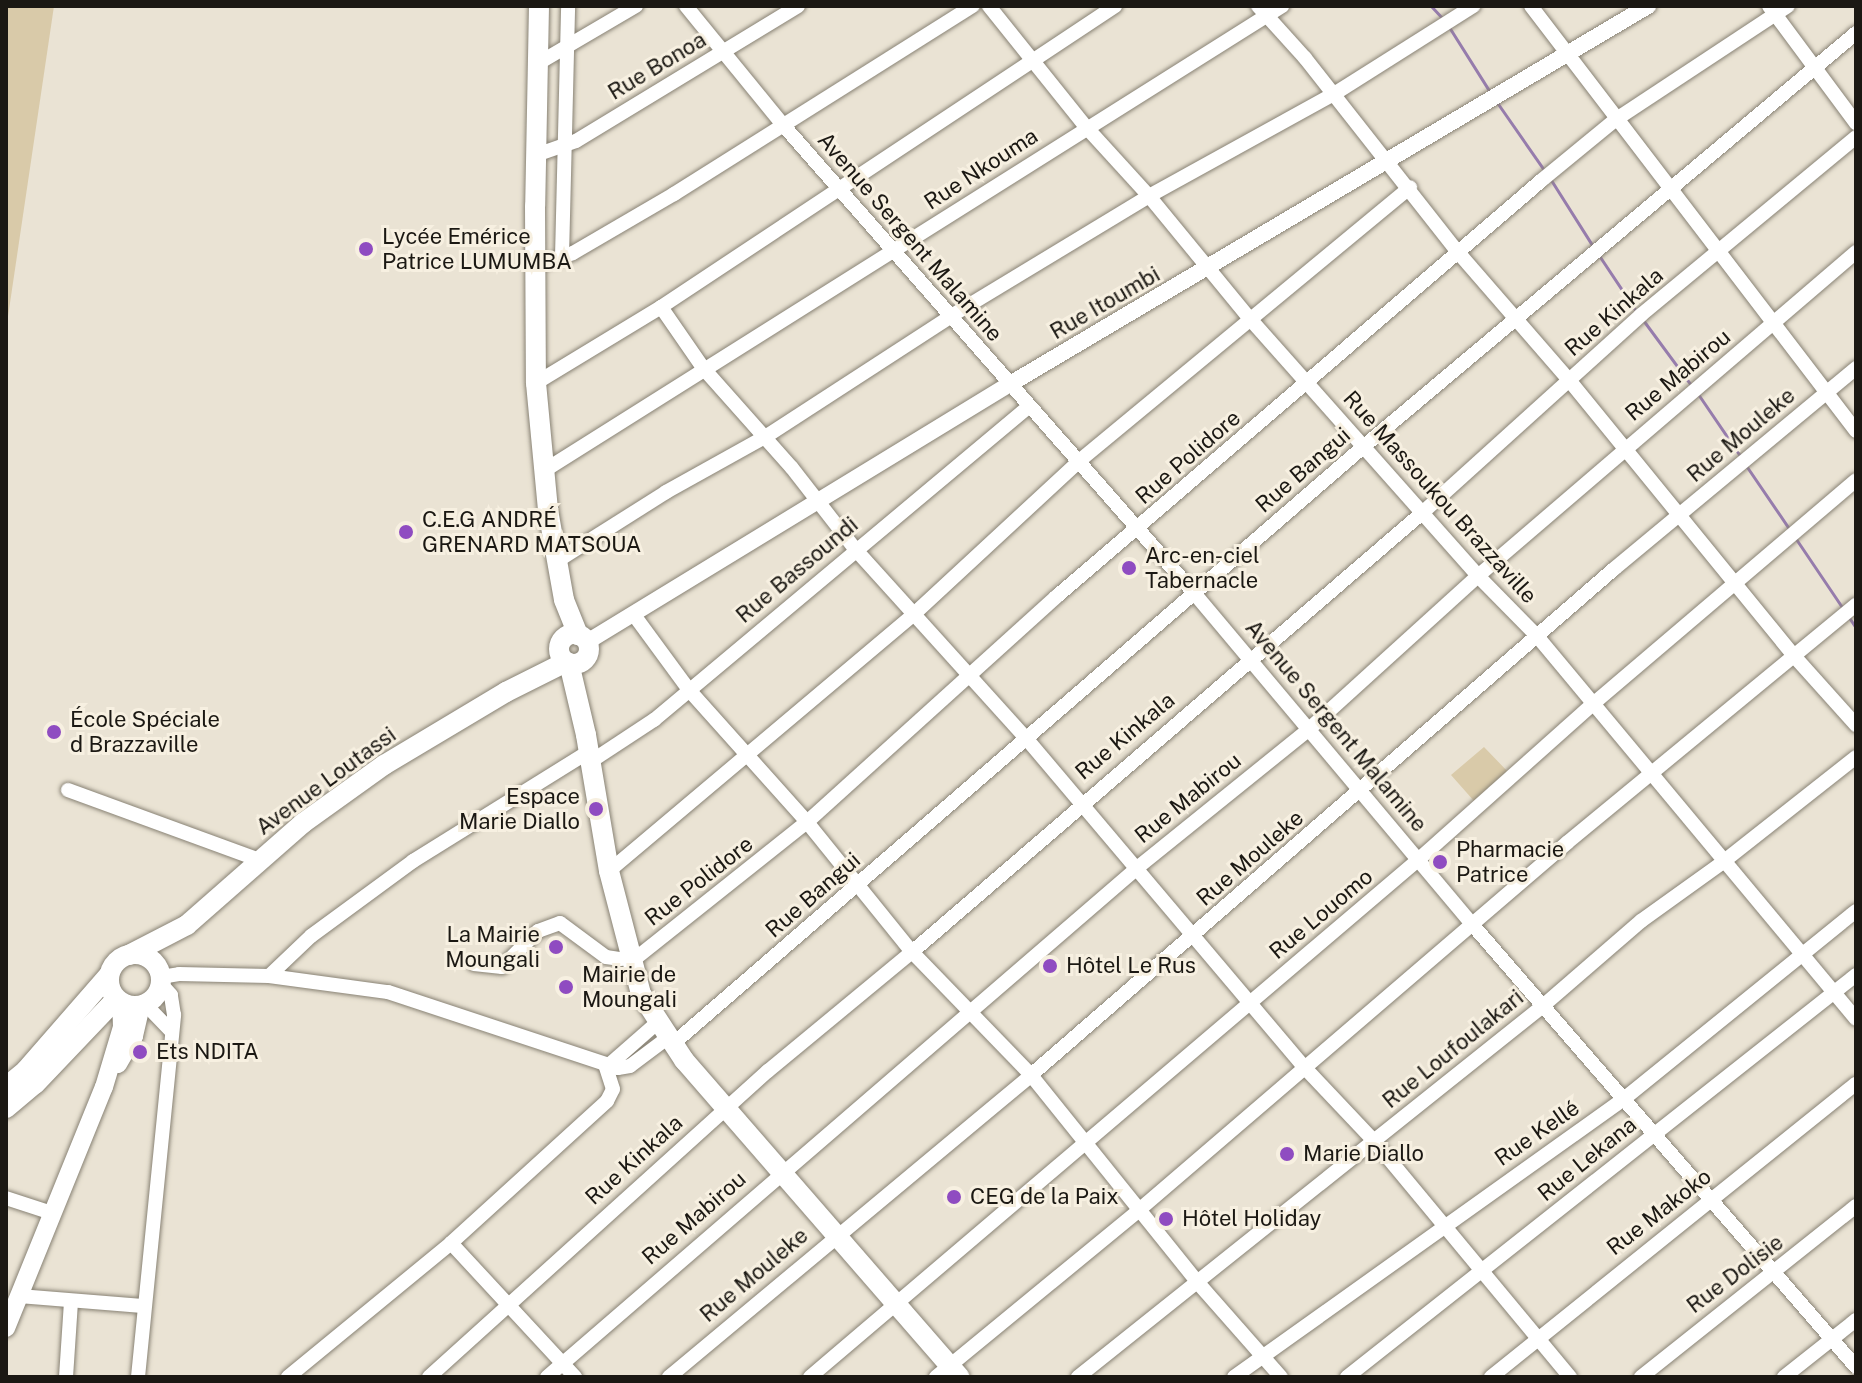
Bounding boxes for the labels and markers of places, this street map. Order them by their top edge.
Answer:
place label: Lycée Emérice Patrice LUMUMBA [382,223,572,274]
marker: Lycée Emérice Patrice LUMUMBA [357,240,375,258]
place label: C.E.G ANDRÉ GRENARD MATSOUA [422,506,641,558]
marker: C.E.G ANDRÉ GRENARD MATSOUA [397,523,415,541]
place label: Arc-en-ciel Tabernacle [1145,542,1260,594]
marker: Arc-en-ciel Tabernacle [1120,559,1138,577]
place label: École Spéciale d Brazzaville [70,706,220,758]
marker: École Spéciale d Brazzaville [45,723,63,741]
place label: Espace Marie Diallo [459,783,580,834]
marker: Espace Marie Diallo [587,800,605,818]
place label: Pharmacie Patrice [1456,836,1564,888]
marker: Pharmacie Patrice [1431,853,1449,871]
place label: La Mairie Moungali [445,921,540,972]
marker: La Mairie Moungali [547,938,565,956]
place label: Hôtel Le Rus [1066,953,1196,979]
marker: Hôtel Le Rus [1041,957,1059,975]
place label: Mairie de Moungali [582,961,677,1012]
marker: Mairie de Moungali [557,978,575,996]
place label: Ets NDITA [156,1039,259,1065]
marker: Ets NDITA [131,1043,149,1061]
place label: Marie Diallo [1303,1141,1424,1167]
marker: Marie Diallo [1278,1145,1296,1163]
place label: CEG de la Paix [970,1184,1119,1210]
marker: CEG de la Paix [945,1188,963,1206]
place label: Hôtel Holiday [1182,1206,1321,1232]
marker: Hôtel Holiday [1157,1210,1175,1228]

